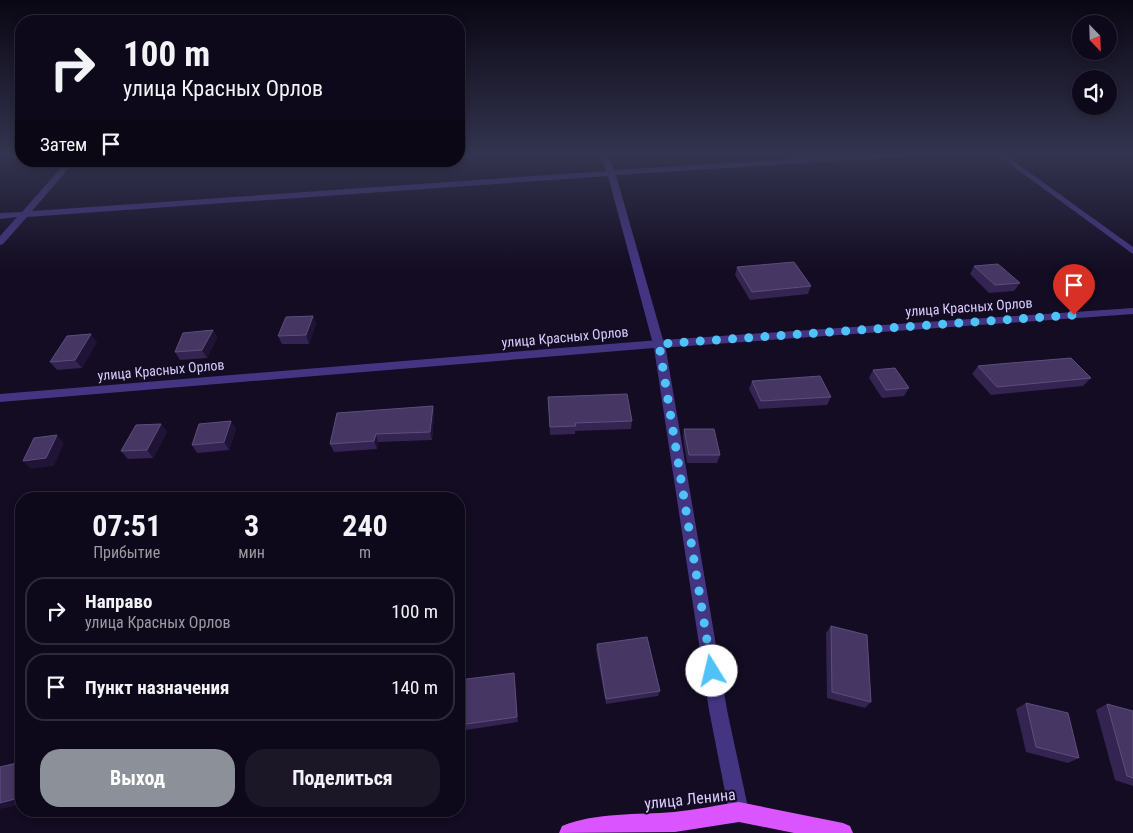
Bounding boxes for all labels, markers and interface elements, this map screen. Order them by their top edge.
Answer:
north arrow [1072,15,1118,60]
map controls [1072,15,1117,115]
text: 100 m [123,34,210,75]
icon: right [40,35,105,100]
button: sound [1072,70,1117,115]
text: улица Красных Орлов [123,76,323,101]
icon: arrive [97,130,125,158]
text: Затем [40,133,87,156]
pin [1053,264,1095,315]
icon: arrive [1060,271,1088,299]
street label: улица Красных Орлов [905,295,1033,319]
street label: улица Красных Орлов [501,323,629,351]
street label: улица Красных Орлов [97,356,225,384]
text: 07:51 [92,508,161,543]
text: 3 [244,508,259,543]
text: 240 [342,508,388,543]
text: Прибытие [93,543,160,562]
text: мин [238,543,265,562]
text: m [359,543,371,562]
text: Направо [85,590,152,613]
icon: right [42,597,70,625]
text: 100 m [391,600,438,623]
text: улица Красных Орлов [85,613,230,632]
position arrow [685,644,737,696]
icon: arrive [42,673,70,701]
text: Пункт назначения [85,676,229,699]
text: 140 m [391,676,438,699]
button: Выход [40,749,235,807]
button: Поделиться [245,749,440,807]
street label: улица Ленина [643,785,737,813]

